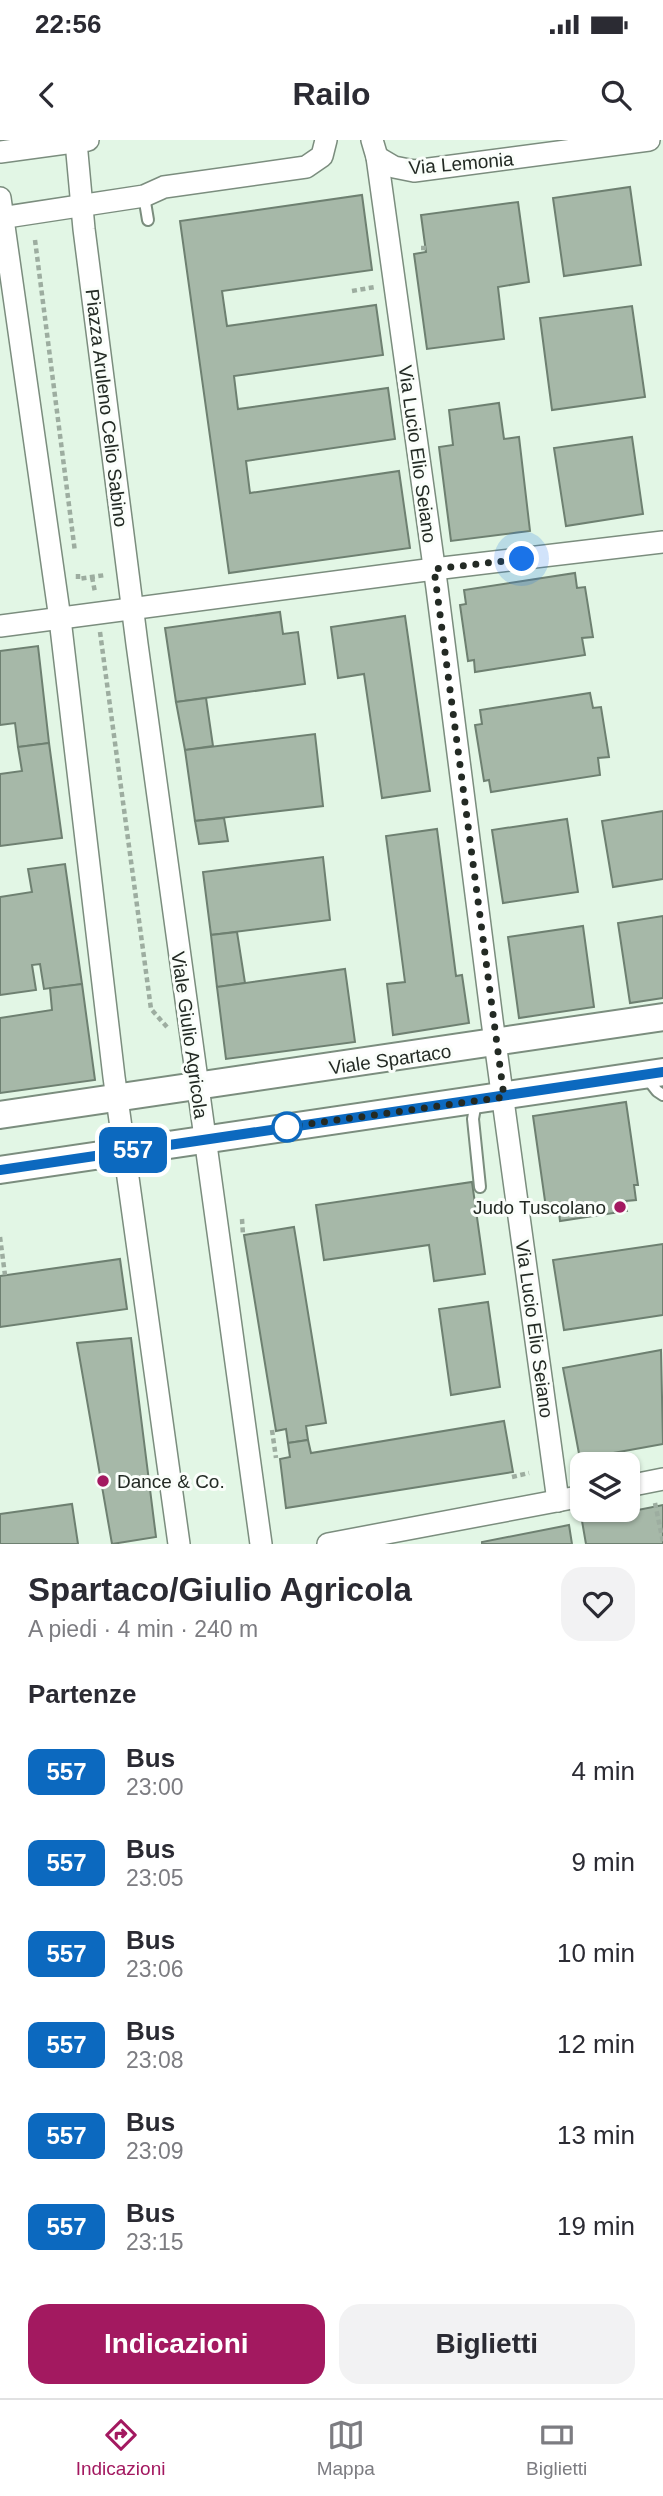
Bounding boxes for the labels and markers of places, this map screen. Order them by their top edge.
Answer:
unlabelled marker [272,1112,302,1142]
place label: Judo Tuscolano [473,1197,606,1218]
marker: Judo Tuscolano [612,1199,628,1215]
place label: Dance & Co. [117,1471,225,1492]
marker: Dance & Co. [95,1473,111,1489]

